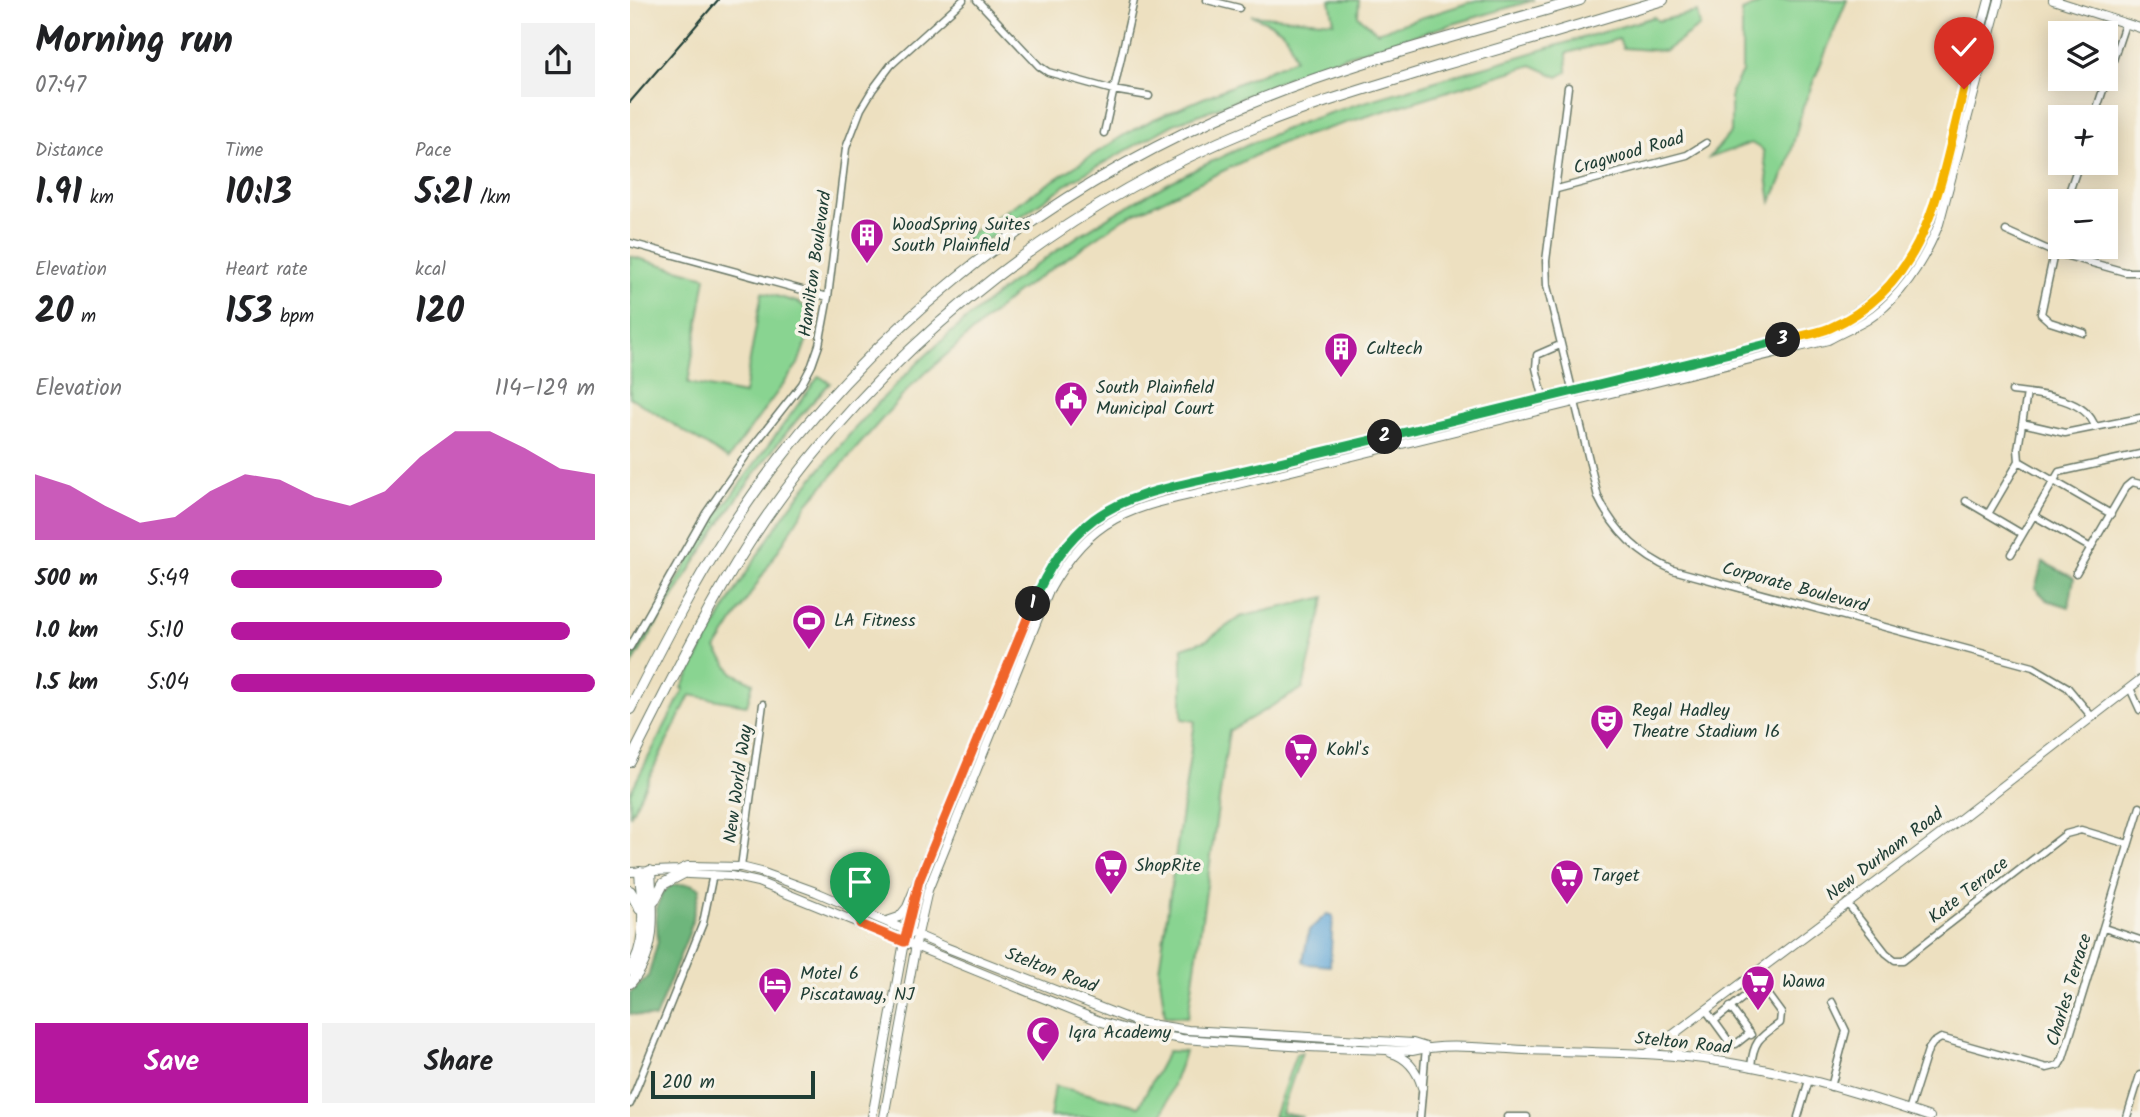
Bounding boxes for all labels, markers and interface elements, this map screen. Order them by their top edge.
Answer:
text: Morning run [35,12,233,72]
pin [1934,17,1994,89]
map controls [2048,21,2118,259]
button: layers [2048,21,2118,91]
button: share [521,23,595,97]
icon: check [1945,28,1983,66]
text: 07:47 [35,68,86,104]
button: + [2048,105,2118,175]
street label: Cragwood Road [1570,124,1689,184]
text: Distance [35,136,103,166]
text: Time [225,136,263,166]
text: Pace [415,136,451,166]
text: 1.91 [35,166,82,222]
text: 10:13 [225,166,292,222]
text: 5:21 [415,166,472,222]
text: km [82,183,114,213]
text: /km [472,183,511,213]
street label: Hamilton Boulevard [791,188,841,339]
button: − [2048,189,2118,259]
place label: WoodSpring Suites South Plainfield [892,211,1031,261]
building icon: WoodSpring Suites South Plainfield [848,216,886,265]
text: Elevation [35,255,107,285]
text: Heart rate [225,255,308,285]
text: kcal [415,255,446,285]
text: 20 [35,285,73,341]
text: 153 [225,285,272,341]
text: 120 [415,285,464,341]
text: m [73,302,96,332]
text: bpm [272,302,314,332]
pin: 3 [1766,322,1800,358]
text: 3 [1777,324,1788,354]
building icon: Cultech [1322,330,1360,379]
place label: Cultech [1366,335,1423,364]
text: Elevation [35,371,122,407]
text: 114–129 m [495,371,595,407]
place label: South Plainfield Municipal Court [1096,374,1215,424]
public building icon: South Plainfield Municipal Court [1052,379,1090,428]
pin: 2 [1368,420,1402,454]
text: 2 [1379,421,1390,451]
street label: Corporate Boulevard [1719,555,1872,622]
text: 500 m [35,561,98,597]
text: 5:49 [147,561,189,597]
pin: 1 [1016,586,1050,622]
text: 1 [1030,588,1035,618]
sports icon: LA Fitness [790,602,828,651]
place label: LA Fitness [834,607,916,636]
text: 1.0 km [35,613,98,649]
text: 5:10 [147,613,184,649]
text: 1.5 km [35,665,98,701]
text: 5:04 [147,665,189,701]
place label: Regal Hadley Theatre Stadium 16 [1632,697,1780,747]
theatre icon: Regal Hadley Theatre Stadium 16 [1588,702,1626,751]
street label: New World Way [716,722,762,845]
supermarket icon: Kohl's [1282,731,1320,780]
place label: Kohl's [1326,736,1369,765]
street label: New Durham Road [1820,800,1951,909]
supermarket icon: ShopRite [1092,847,1130,896]
street label: Kate Terrace [1922,850,2016,932]
pin [830,852,890,924]
place label: ShopRite [1135,852,1201,881]
supermarket icon: Target [1548,857,1586,906]
place label: Target [1592,862,1641,891]
icon: arrive [841,863,879,901]
street label: Charles Terrace [2039,930,2101,1050]
street label: Stelton Road [1000,940,1102,1002]
place label: Motel 6 Piscataway, NJ [800,960,915,1010]
supermarket icon: Wawa [1739,963,1777,1012]
hotel icon: Motel 6 Piscataway, NJ [756,965,794,1014]
place label: Wawa [1782,968,1825,997]
mosque icon: Iqra Academy [1024,1014,1062,1063]
place label: Iqra Academy [1068,1019,1172,1048]
button: Save [35,1023,308,1103]
button: Share [322,1023,595,1103]
street label: Stelton Road [1633,1025,1734,1064]
scale bar [651,1068,816,1100]
text: 200 m [662,1068,715,1098]

